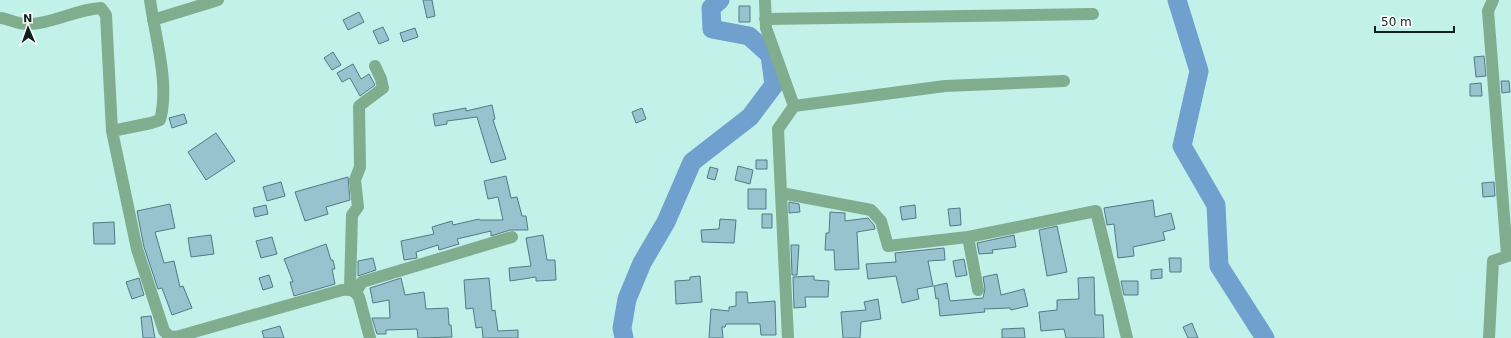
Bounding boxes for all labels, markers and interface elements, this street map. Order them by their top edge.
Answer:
north arrow [8,8,48,48]
scale bar [1375,8,1454,34]
text: N [23,12,33,25]
text: 50 m [1381,15,1412,29]

